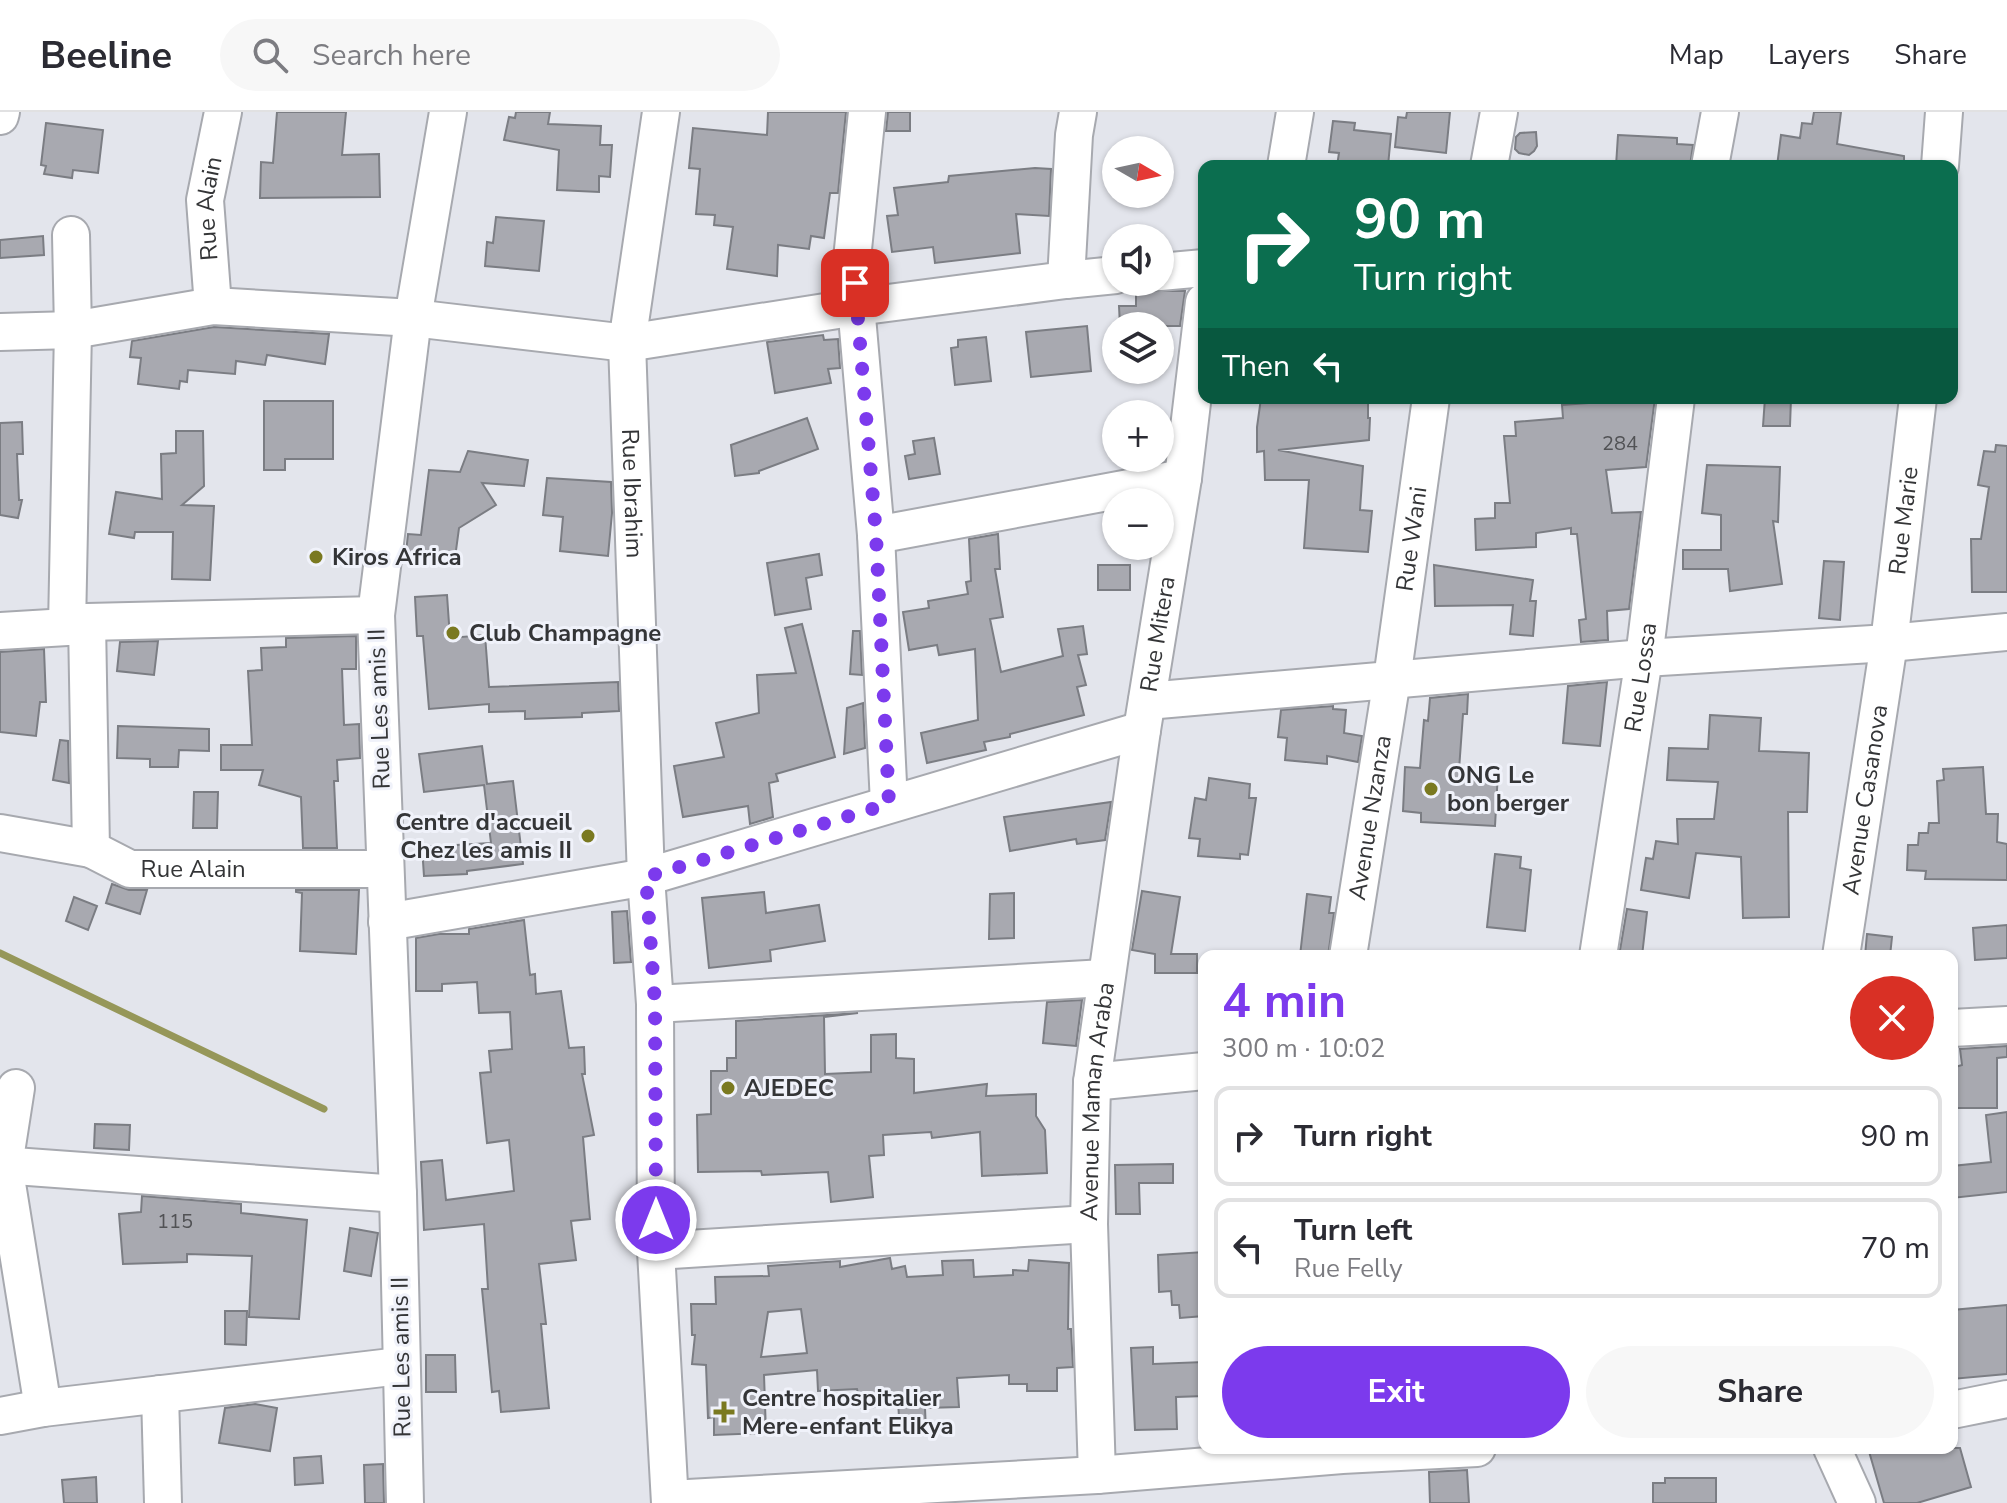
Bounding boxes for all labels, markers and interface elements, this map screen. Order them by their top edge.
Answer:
search box [220,19,780,91]
text: Beeline [40,30,172,81]
icon: search [248,33,292,77]
text: Search here [312,35,471,76]
text: Map [1669,36,1724,74]
text: Layers [1768,36,1850,74]
text: Share [1894,36,1967,74]
north arrow [1102,136,1174,208]
map controls [1102,136,1174,560]
street label: Rue Alain [189,153,230,262]
text: 90 m [1354,181,1485,258]
icon: right [1222,192,1326,296]
button: sound [1102,224,1174,296]
pin [821,249,889,317]
text: Turn right [1354,254,1511,303]
icon: arrive [833,261,877,305]
button: layers [1102,312,1174,384]
icon: left [1306,344,1350,388]
text: Then [1222,346,1290,387]
button: + [1102,400,1174,472]
street label: Rue Ibrahim [614,428,651,559]
house number: 284 [1602,430,1638,457]
street label: Rue Marie [1881,465,1926,576]
street label: Rue Wani [1388,484,1435,593]
button: − [1102,488,1174,560]
place label: Kiros Africa [332,541,462,573]
marker: Kiros Africa [307,548,325,566]
street label: Rue Mitera [1132,574,1183,694]
place label: Club Champagne [469,617,661,649]
street label: Rue Lossa [1617,621,1664,734]
marker: Club Champagne [444,624,462,642]
street label: Rue Les amis II [360,628,398,790]
street label: Avenue Casanova [1835,702,1895,897]
street label: Avenue Nzanza [1341,733,1399,903]
place label: ONG Le bon berger [1447,759,1570,819]
marker: ONG Le bon berger [1422,780,1440,798]
place label: Centre d'accueil Chez les amis II [395,806,572,866]
marker: Centre d'accueil Chez les amis II [579,827,597,845]
street label: Rue Alain [141,853,246,885]
text: 4 min [1222,968,1346,1034]
button: close [1850,976,1934,1060]
street label: Avenue Maman Araba [1073,980,1122,1221]
text: 300 m · 10:02 [1222,1031,1385,1066]
place label: AJEDEC [744,1072,834,1104]
marker: AJEDEC [719,1079,737,1097]
icon: right [1226,1114,1270,1158]
text: Turn right [1294,1116,1432,1157]
text: 90 m [1861,1116,1930,1157]
position arrow [614,1178,698,1262]
house number: 115 [157,1208,193,1235]
text: Turn left [1294,1210,1412,1251]
icon: left [1226,1226,1270,1270]
text: 70 m [1861,1228,1930,1269]
text: Rue Felly [1294,1251,1403,1286]
street label: Rue Les amis II [384,1276,418,1438]
button: Exit [1222,1346,1570,1438]
button: Share [1586,1346,1934,1438]
place label: Centre hospitalier Mere-enfant Elikya [742,1382,954,1442]
marker: Centre hospitalier Mere-enfant Elikya [713,1401,735,1423]

